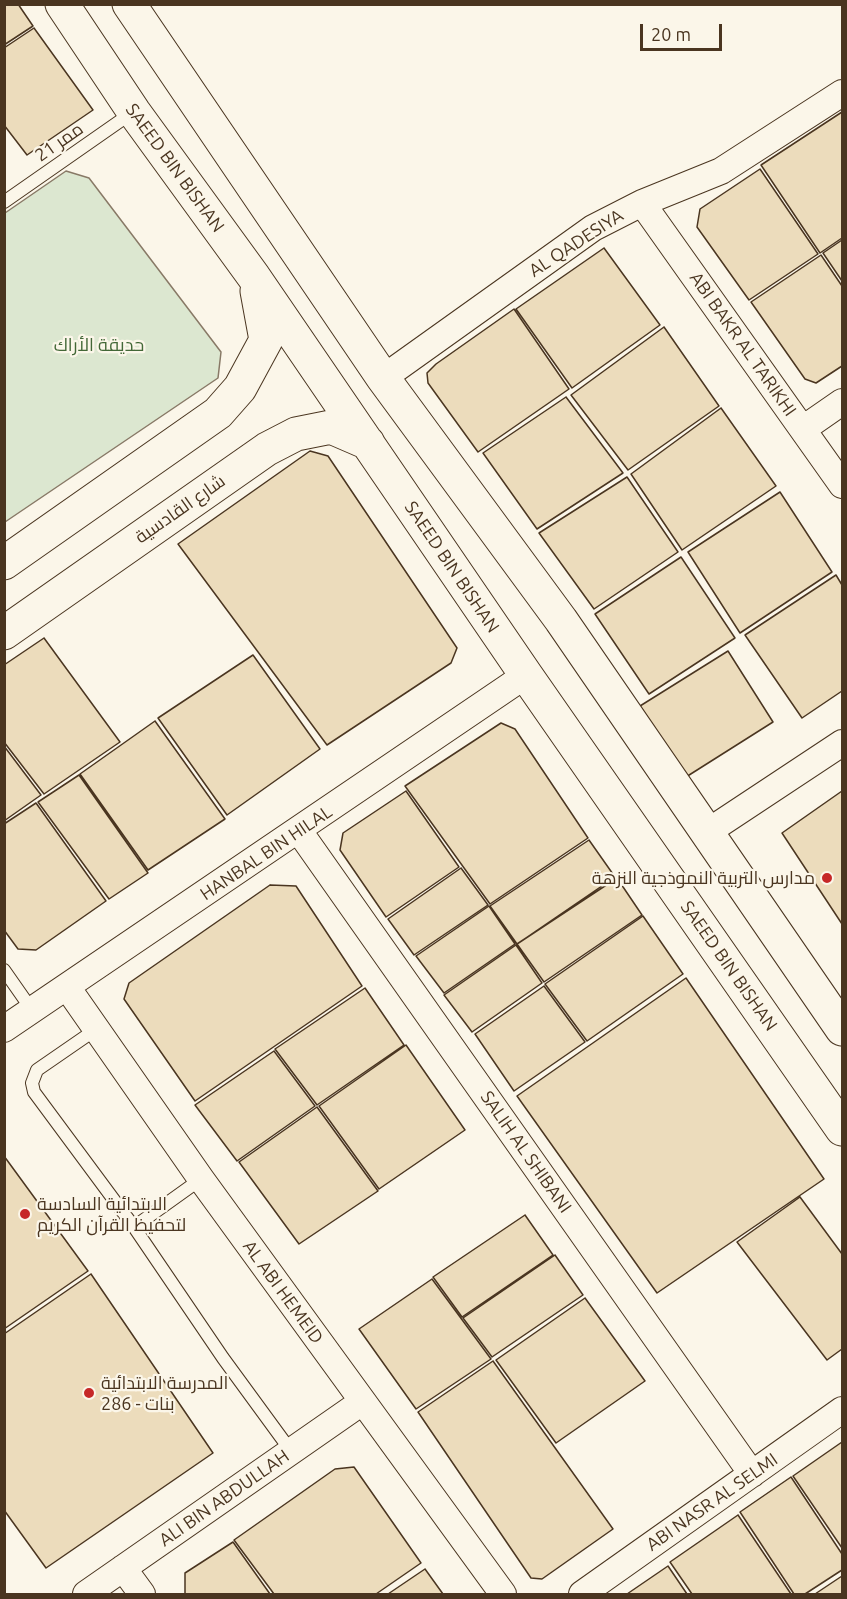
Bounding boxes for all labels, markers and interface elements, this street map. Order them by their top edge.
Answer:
scale bar [643,12,726,50]
text: 20 m [651,24,691,44]
street label: SAEED BIN BISHAN [121,99,229,237]
street label: ممر 21 [31,118,87,166]
street label: AL QADESIYA [525,204,627,282]
street label: ABI BAKR AL TARIKHI [685,268,801,420]
park label: حديقة الأراك [54,334,144,356]
street label: شارع القادسية [131,470,229,548]
street label: SAEED BIN BISHAN [400,497,504,637]
street label: HANBAL BIN HILAL [196,801,336,905]
place label: مدارس التربية النموذجية النزهة [592,867,815,889]
marker: مدارس التربية النموذجية النزهة [820,871,834,885]
street label: SAEED BIN BISHAN [676,897,782,1035]
street label: SALIH AL SHIBANI [476,1087,576,1217]
place label: الابتدائية السادسة لتحفيظ القرآن الكريم [37,1193,186,1236]
marker: الابتدائية السادسة لتحفيظ القرآن الكريم [18,1207,32,1221]
street label: AL ABI HEMEID [238,1236,328,1348]
place label: المدرسة الابتدائية 286 - بنات [101,1372,228,1414]
marker: المدرسة الابتدائية 286 - بنات [82,1386,96,1400]
street label: ALI BIN ABDULLAH [155,1445,293,1551]
street label: ABI NASR AL SELMI [642,1449,782,1555]

